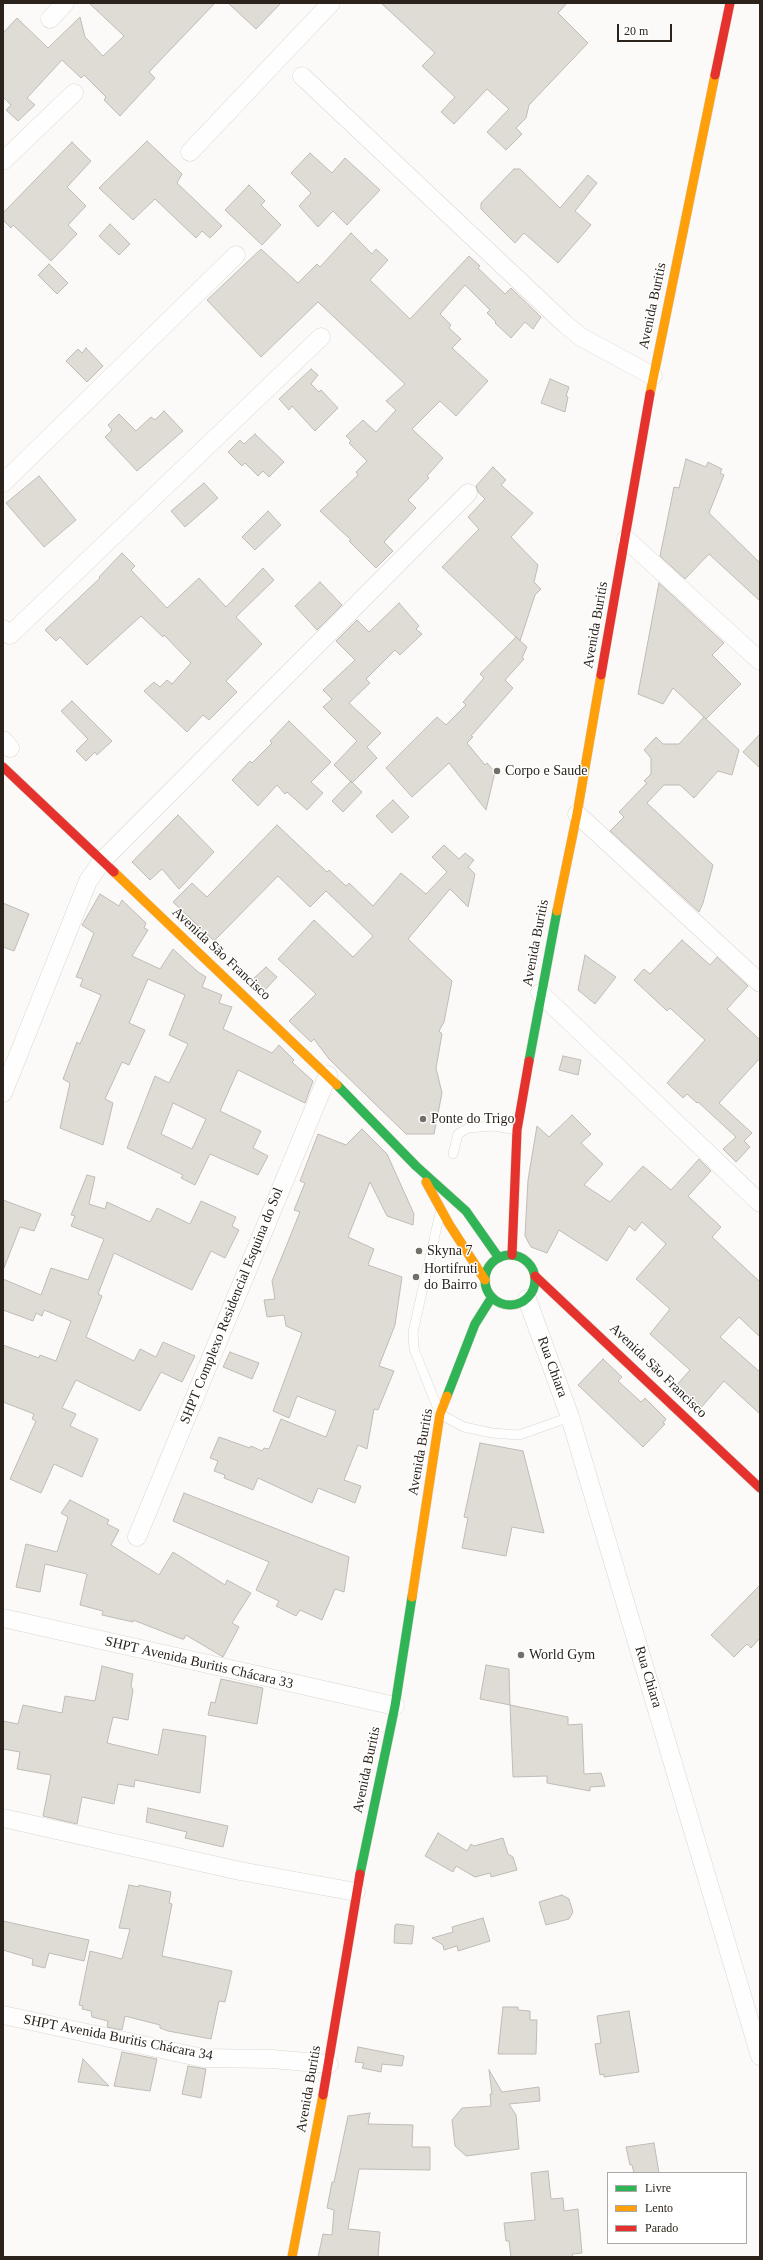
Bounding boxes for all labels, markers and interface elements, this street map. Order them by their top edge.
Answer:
scale bar [619,16,674,42]
text: 20 m [624,24,648,38]
street label: Avenida Buritis [636,261,670,351]
street label: Avenida Buritis [580,580,612,670]
place label: Corpo e Saude [505,763,587,779]
marker: Corpo e Saude [492,766,502,776]
street label: Avenida Buritis [519,898,553,988]
street label: Avenida São Francisco [168,904,274,1004]
place label: Ponte do Trigo [431,1111,515,1127]
marker: Ponte do Trigo [418,1114,428,1124]
street label: SHPT Complexo Residencial Esquina do Sol [177,1185,287,1427]
place label: Skyna 7 [427,1243,472,1259]
marker: Skyna 7 [414,1246,424,1256]
place label: Hortifruti do Bairro [424,1261,478,1294]
marker: Hortifruti do Bairro [411,1272,421,1282]
street label: Avenida São Francisco [606,1320,710,1422]
street label: Rua Chiara [533,1334,571,1400]
street label: Avenida Buritis [405,1407,437,1497]
street label: SHPT Avenida Buritis Chácara 33 [103,1633,295,1693]
street label: Rua Chiara [631,1644,665,1710]
place label: World Gym [529,1647,595,1663]
marker: World Gym [516,1650,526,1660]
street label: Avenida Buritis [350,1725,384,1815]
street label: SHPT Avenida Buritis Chácara 34 [22,2011,214,2065]
street label: Avenida Buritis [293,2044,325,2134]
legend [607,2172,747,2244]
text: Livre [645,2181,671,2195]
text: Lento [645,2201,673,2215]
text: Parado [645,2221,678,2235]

